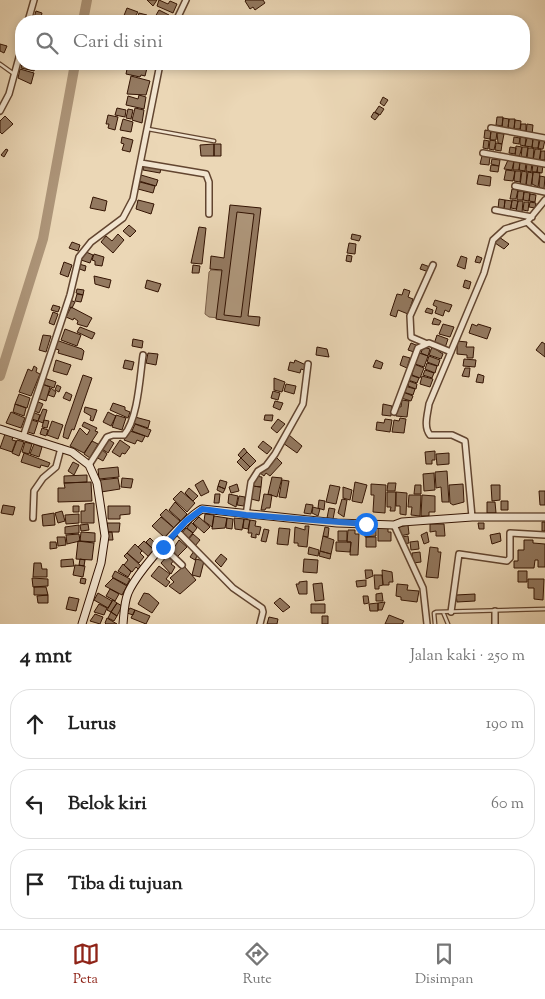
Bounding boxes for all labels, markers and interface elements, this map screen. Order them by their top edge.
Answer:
search box [15,15,530,70]
icon: search [33,29,61,57]
text: Cari di sini [73,29,163,56]
route start [355,513,378,536]
route end [152,536,175,559]
text: 4 mnt [20,642,72,672]
text: Jalan kaki · 250 m [410,645,525,668]
icon: ahead [21,710,49,738]
text: Lurus [68,711,116,738]
text: 190 m [486,713,524,736]
icon: left [21,790,49,818]
text: Belok kiri [68,791,147,818]
text: 60 m [491,793,524,816]
icon: arrive [21,870,49,898]
text: Tiba di tujuan [68,871,183,898]
tab: Peta [72,940,100,990]
tab: Rute [243,940,272,990]
tab: Disimpan [415,940,473,990]

